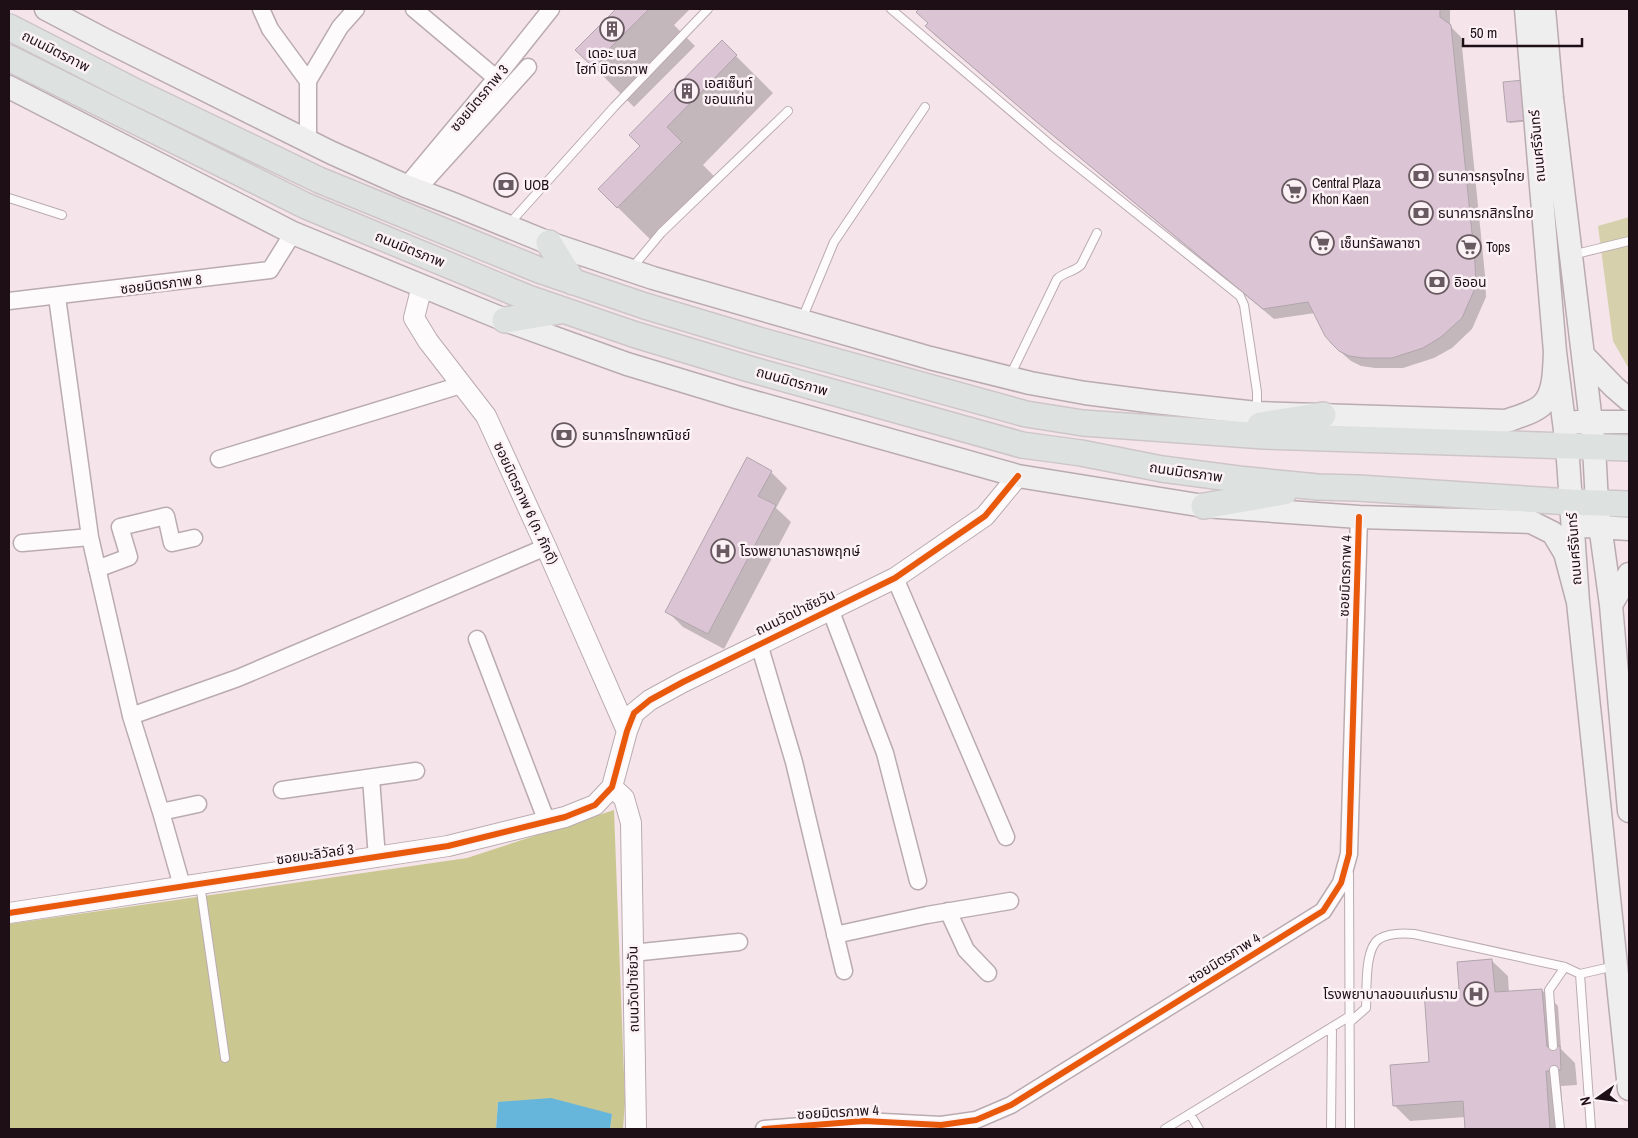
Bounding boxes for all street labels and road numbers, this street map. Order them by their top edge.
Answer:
street label: ถนนมิตรภาพ [19,26,93,76]
street label: ซอยมิตรภาพ 3 [446,61,512,135]
street label: ถนนศรีจันทร์ [1525,108,1549,183]
street label: ถนนมิตรภาพ [372,227,448,271]
street label: ซอยมิตรภาพ 8 [119,270,203,298]
street label: ถนนมิตรภาพ [754,362,830,400]
street label: ซอยมิตรภาพ 6 (ภ. ภักดี) [490,439,562,567]
street label: ถนนมิตรภาพ [1148,458,1224,486]
street label: ถนนศรีจันทร์ [1562,511,1586,586]
street label: ซอยมิตรภาพ 4 [1335,534,1355,617]
street label: ถนนวัดป่าชัยวัน [752,585,838,639]
street label: ซอยมะลิวัลย์ 3 [275,840,355,868]
street label: ซอยมิตรภาพ 4 [1185,928,1264,987]
street label: ถนนวัดป่าชัยวัน [623,945,643,1033]
street label: ซอยมิตรภาพ 4 [797,1101,880,1123]

